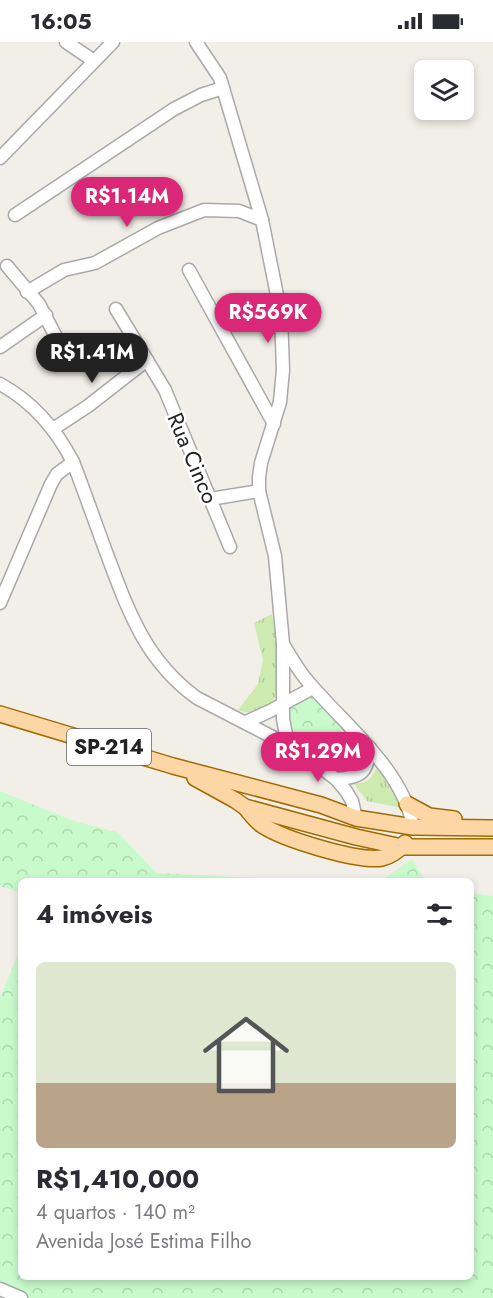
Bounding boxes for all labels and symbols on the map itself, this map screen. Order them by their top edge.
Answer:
pin: R$1.14M [72,177,182,228]
pin: R$569K [219,293,317,344]
pin: R$1.41M [37,333,147,384]
street label: Rua Cinco [160,408,226,508]
road number: SP-214 [67,729,151,765]
pin: R$1.29M [263,732,373,783]

